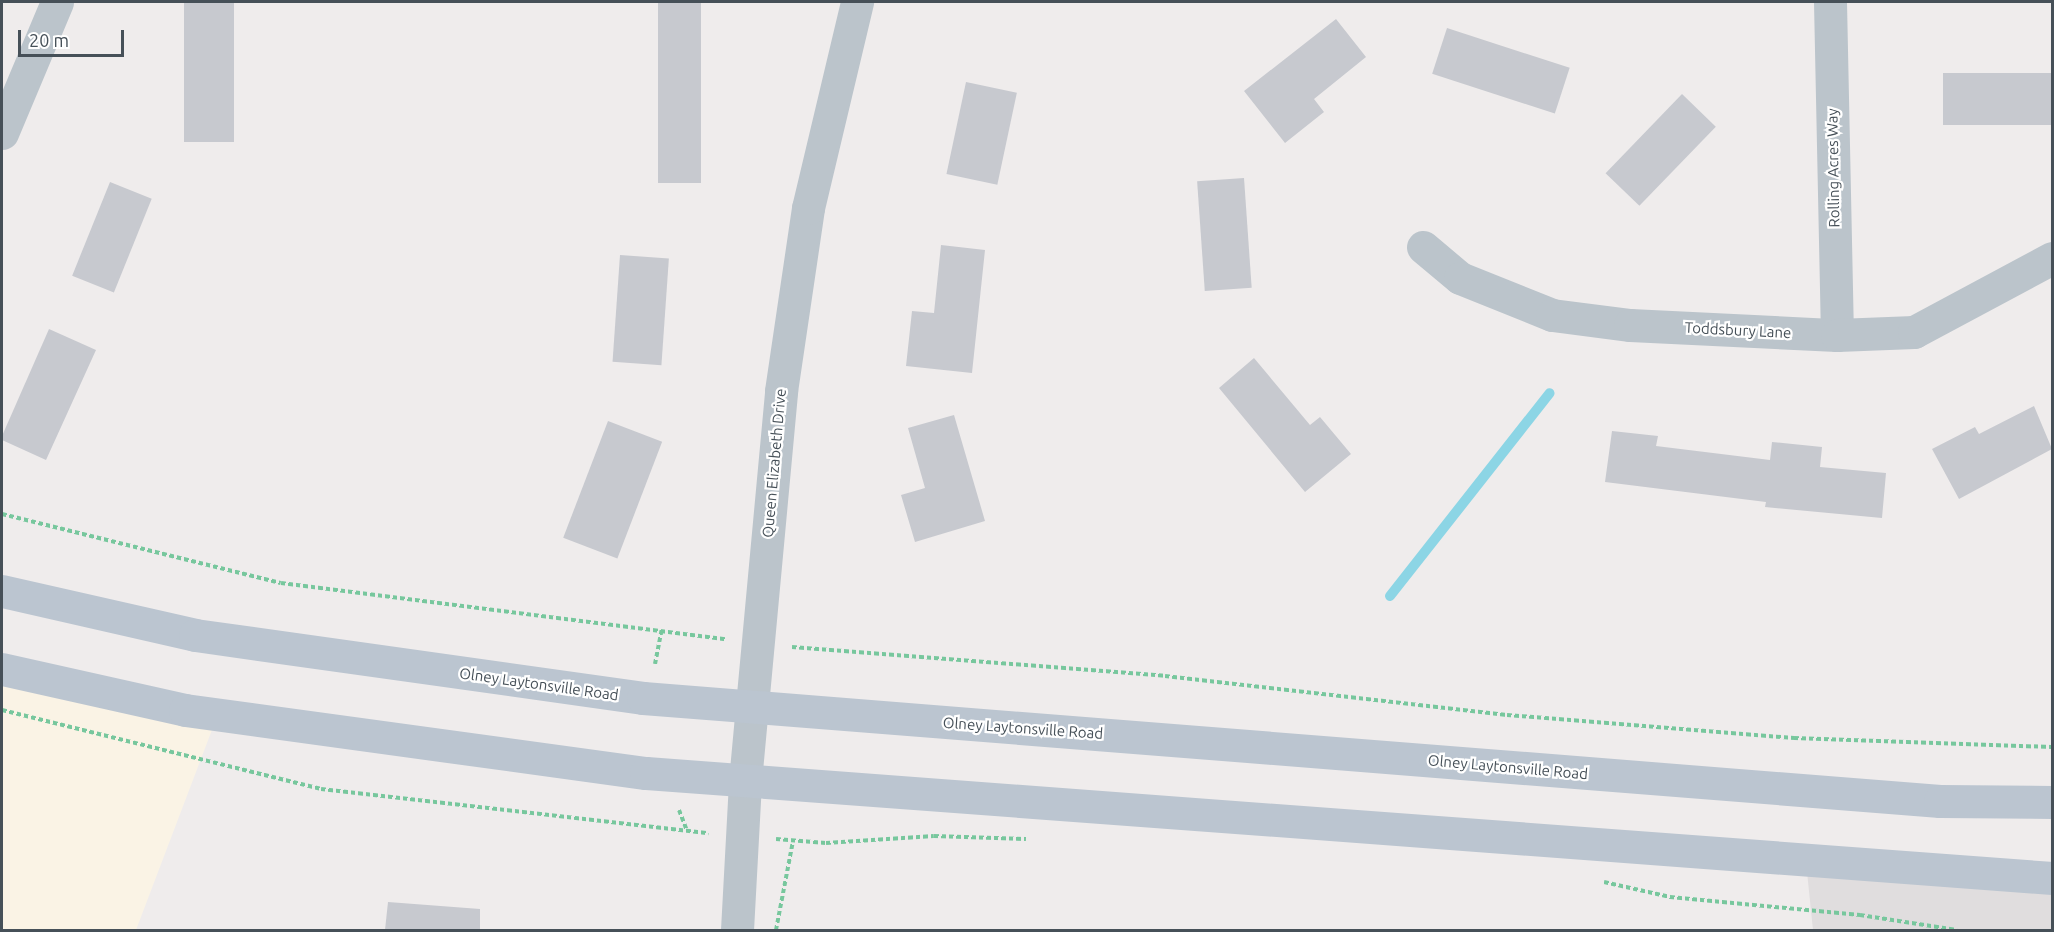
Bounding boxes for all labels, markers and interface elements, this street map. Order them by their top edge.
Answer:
scale bar [21,18,128,56]
text: 20 m [29,30,69,50]
street label: Rolling Acres Way [1823,108,1843,228]
street label: Toddsbury Lane [1684,318,1792,342]
street label: Queen Elizabeth Drive [759,388,789,538]
street label: Olney Laytonsville Road [458,664,620,704]
street label: Olney Laytonsville Road [942,713,1104,743]
street label: Olney Laytonsville Road [1427,751,1589,783]

